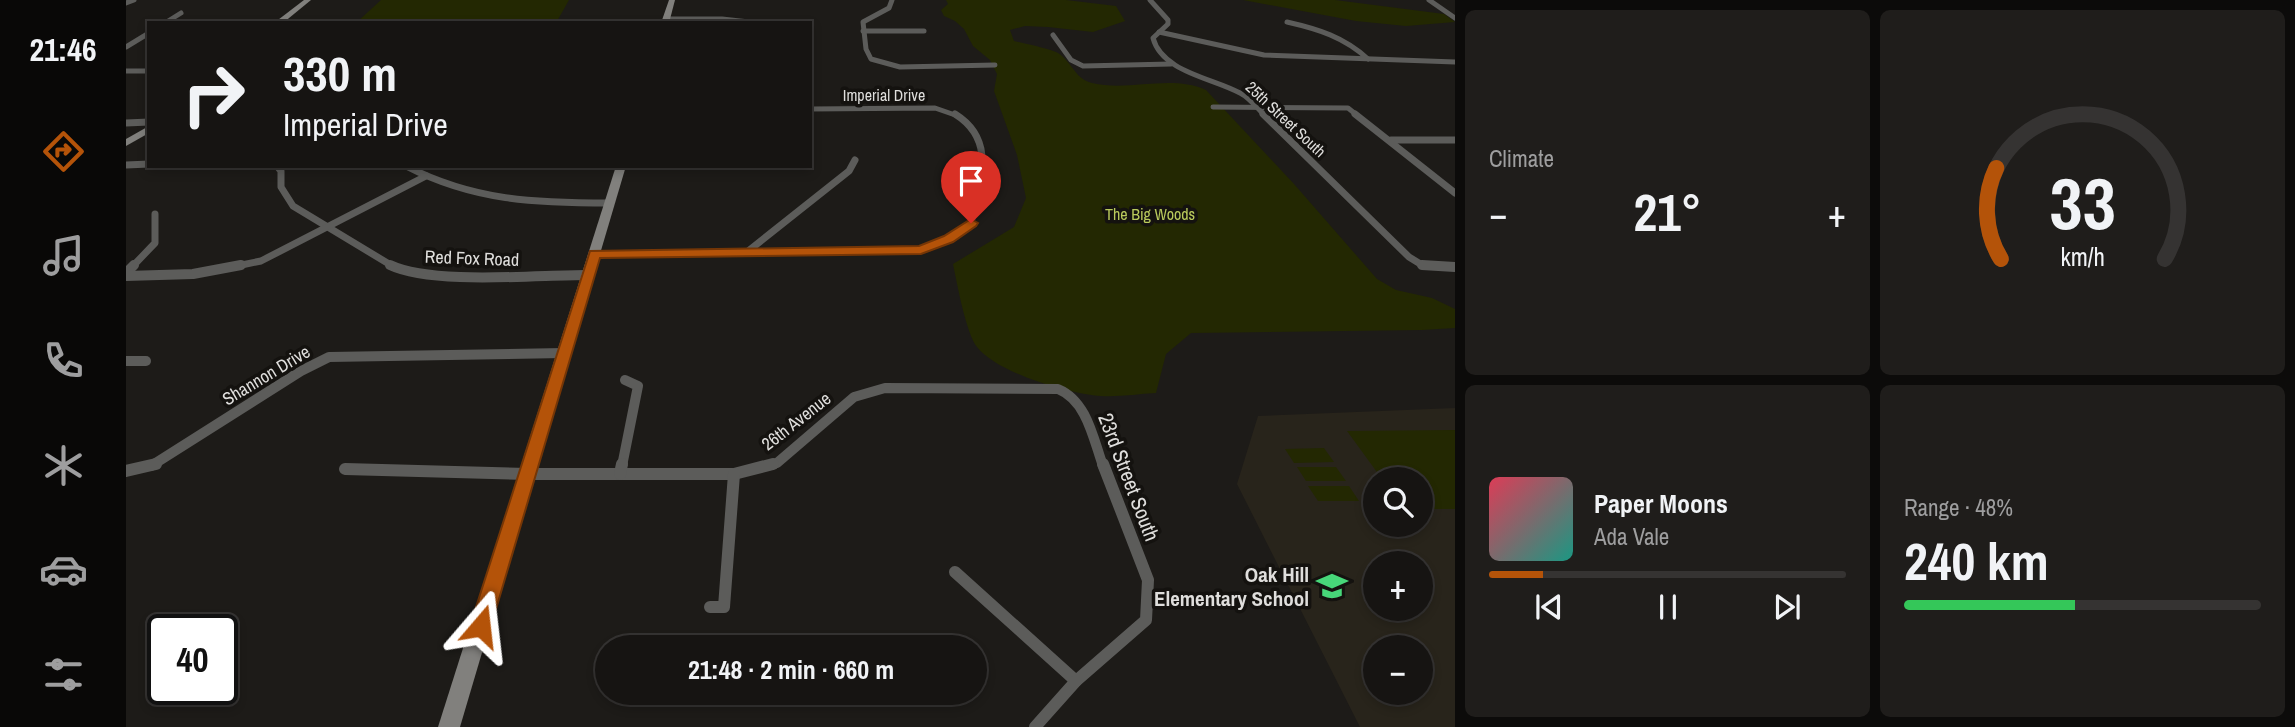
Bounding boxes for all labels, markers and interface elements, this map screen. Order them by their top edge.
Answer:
text: 21:46 [29,28,97,71]
text: 330 m [283,40,397,106]
icon: right [168,49,259,140]
street label: 25th Street South [1241,76,1331,162]
street label: Imperial Drive [843,84,925,106]
text: Imperial Drive [283,103,448,146]
icon: directions [39,127,88,176]
text: Climate [1489,143,1554,174]
pin [941,151,1001,223]
text: 33 [2049,154,2116,252]
icon: arrive [952,162,990,200]
text: 21° [1633,177,1702,247]
text: − [1489,188,1507,239]
text: + [1828,188,1846,239]
park label: The Big Woods [1105,203,1195,225]
icon: music [39,231,88,280]
text: km/h [2060,239,2105,273]
street label: Red Fox Road [424,244,520,272]
icon: phone [39,336,88,385]
street label: Shannon Drive [217,339,315,411]
street label: 26th Avenue [756,386,836,456]
street label: 23rd Street South [1091,409,1167,545]
icon: climate [39,441,88,490]
map controls [1363,467,1433,705]
button: search [1363,467,1433,537]
text: Paper Moons [1594,486,1728,521]
text: Range · 48% [1904,492,2013,523]
text: Ada Vale [1594,521,1669,552]
text: 240 km [1904,526,2049,596]
icon: car [39,545,88,594]
button: + [1363,551,1433,621]
place label: Oak Hill Elementary School [1154,560,1309,613]
school or university icon: Oak Hill Elementary School [1315,569,1349,603]
icon: previous [1530,588,1568,626]
icon: pause [1649,588,1687,626]
icon: next [1768,588,1806,626]
position arrow [444,589,518,663]
speed limit sign: 40 [147,614,238,705]
button: − [1363,635,1433,705]
icon: filters [39,650,88,699]
text: 21:48 · 2 min · 660 m [688,652,894,687]

